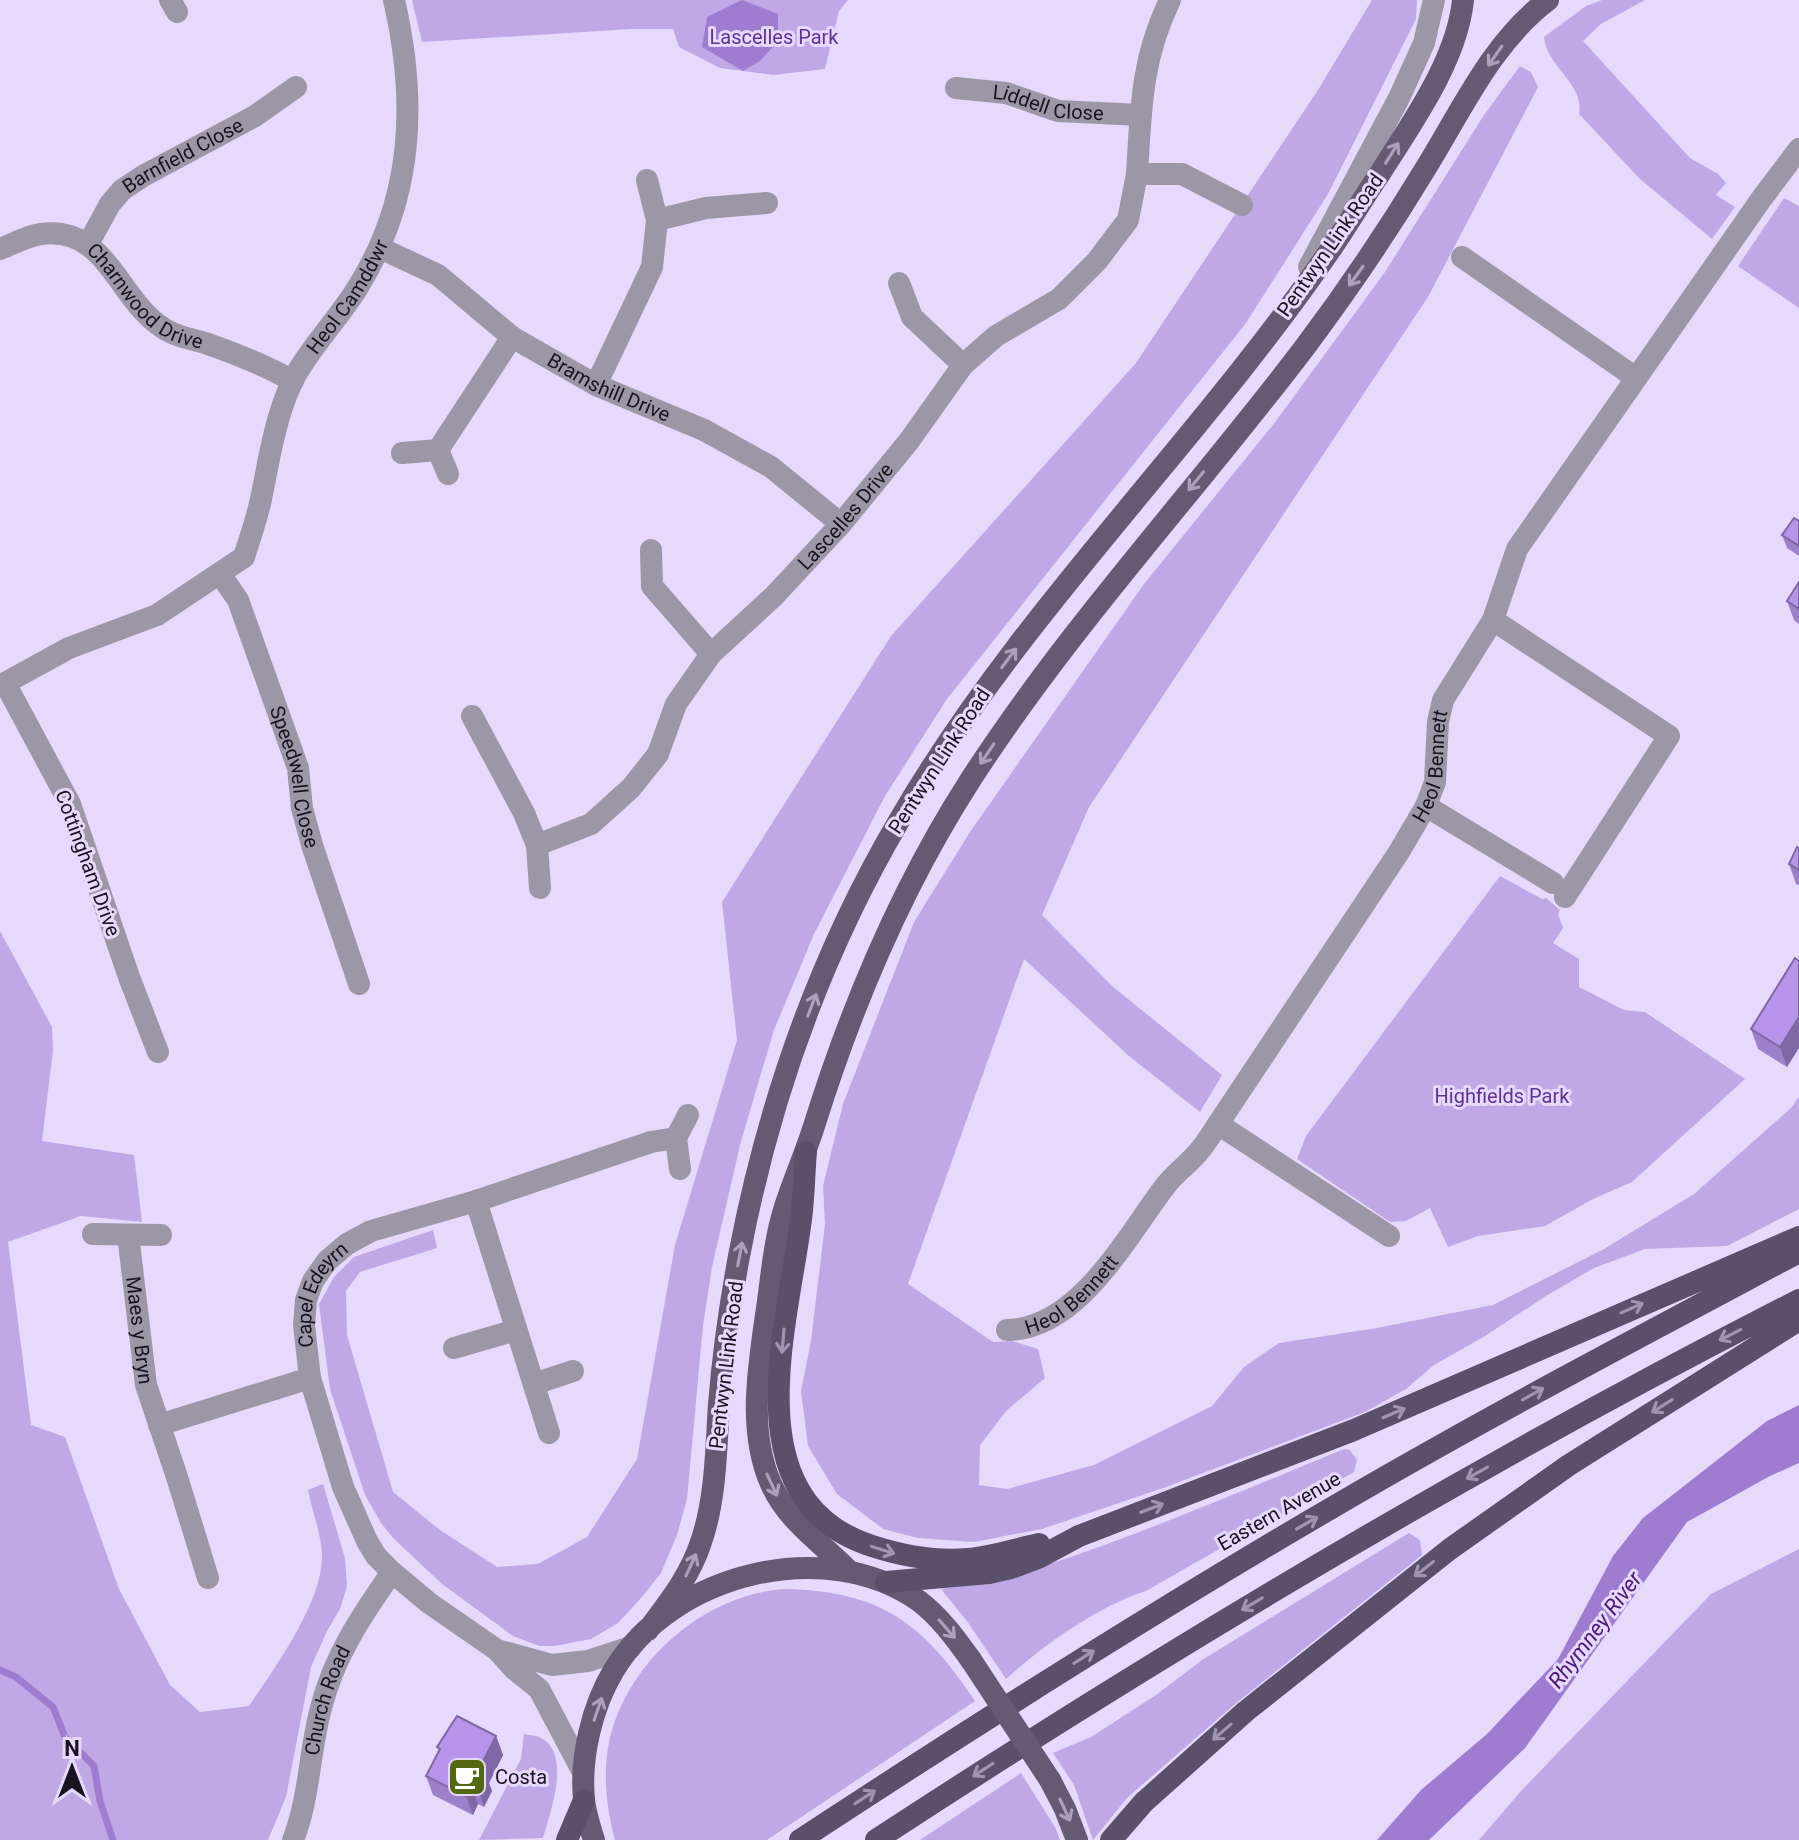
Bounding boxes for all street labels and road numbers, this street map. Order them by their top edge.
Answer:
street label: Liddell Close [992,80,1104,125]
street label: Barnfield Close [118,113,247,198]
street label: Pentwyn Link Road [1272,169,1388,321]
street label: Heol Camddwr [301,236,393,359]
street label: Charnwood Drive [82,238,206,354]
street label: Bramshill Drive [543,348,674,427]
street label: Lascelles Drive [793,458,898,575]
street label: Pentwyn Link Road [883,684,995,838]
street label: Speedwell Close [265,703,324,851]
street label: Heol Bennett [1407,707,1452,827]
street label: Cottingham Drive [50,787,126,939]
street label: Capel Edeyrn [292,1237,353,1349]
street label: Heol Bennett [1022,1250,1123,1339]
street label: Maes y Bryn [121,1275,158,1386]
street label: Pentwyn Link Road [704,1280,748,1450]
street label: Eastern Avenue [1213,1466,1345,1556]
street label: Church Road [300,1641,355,1757]

